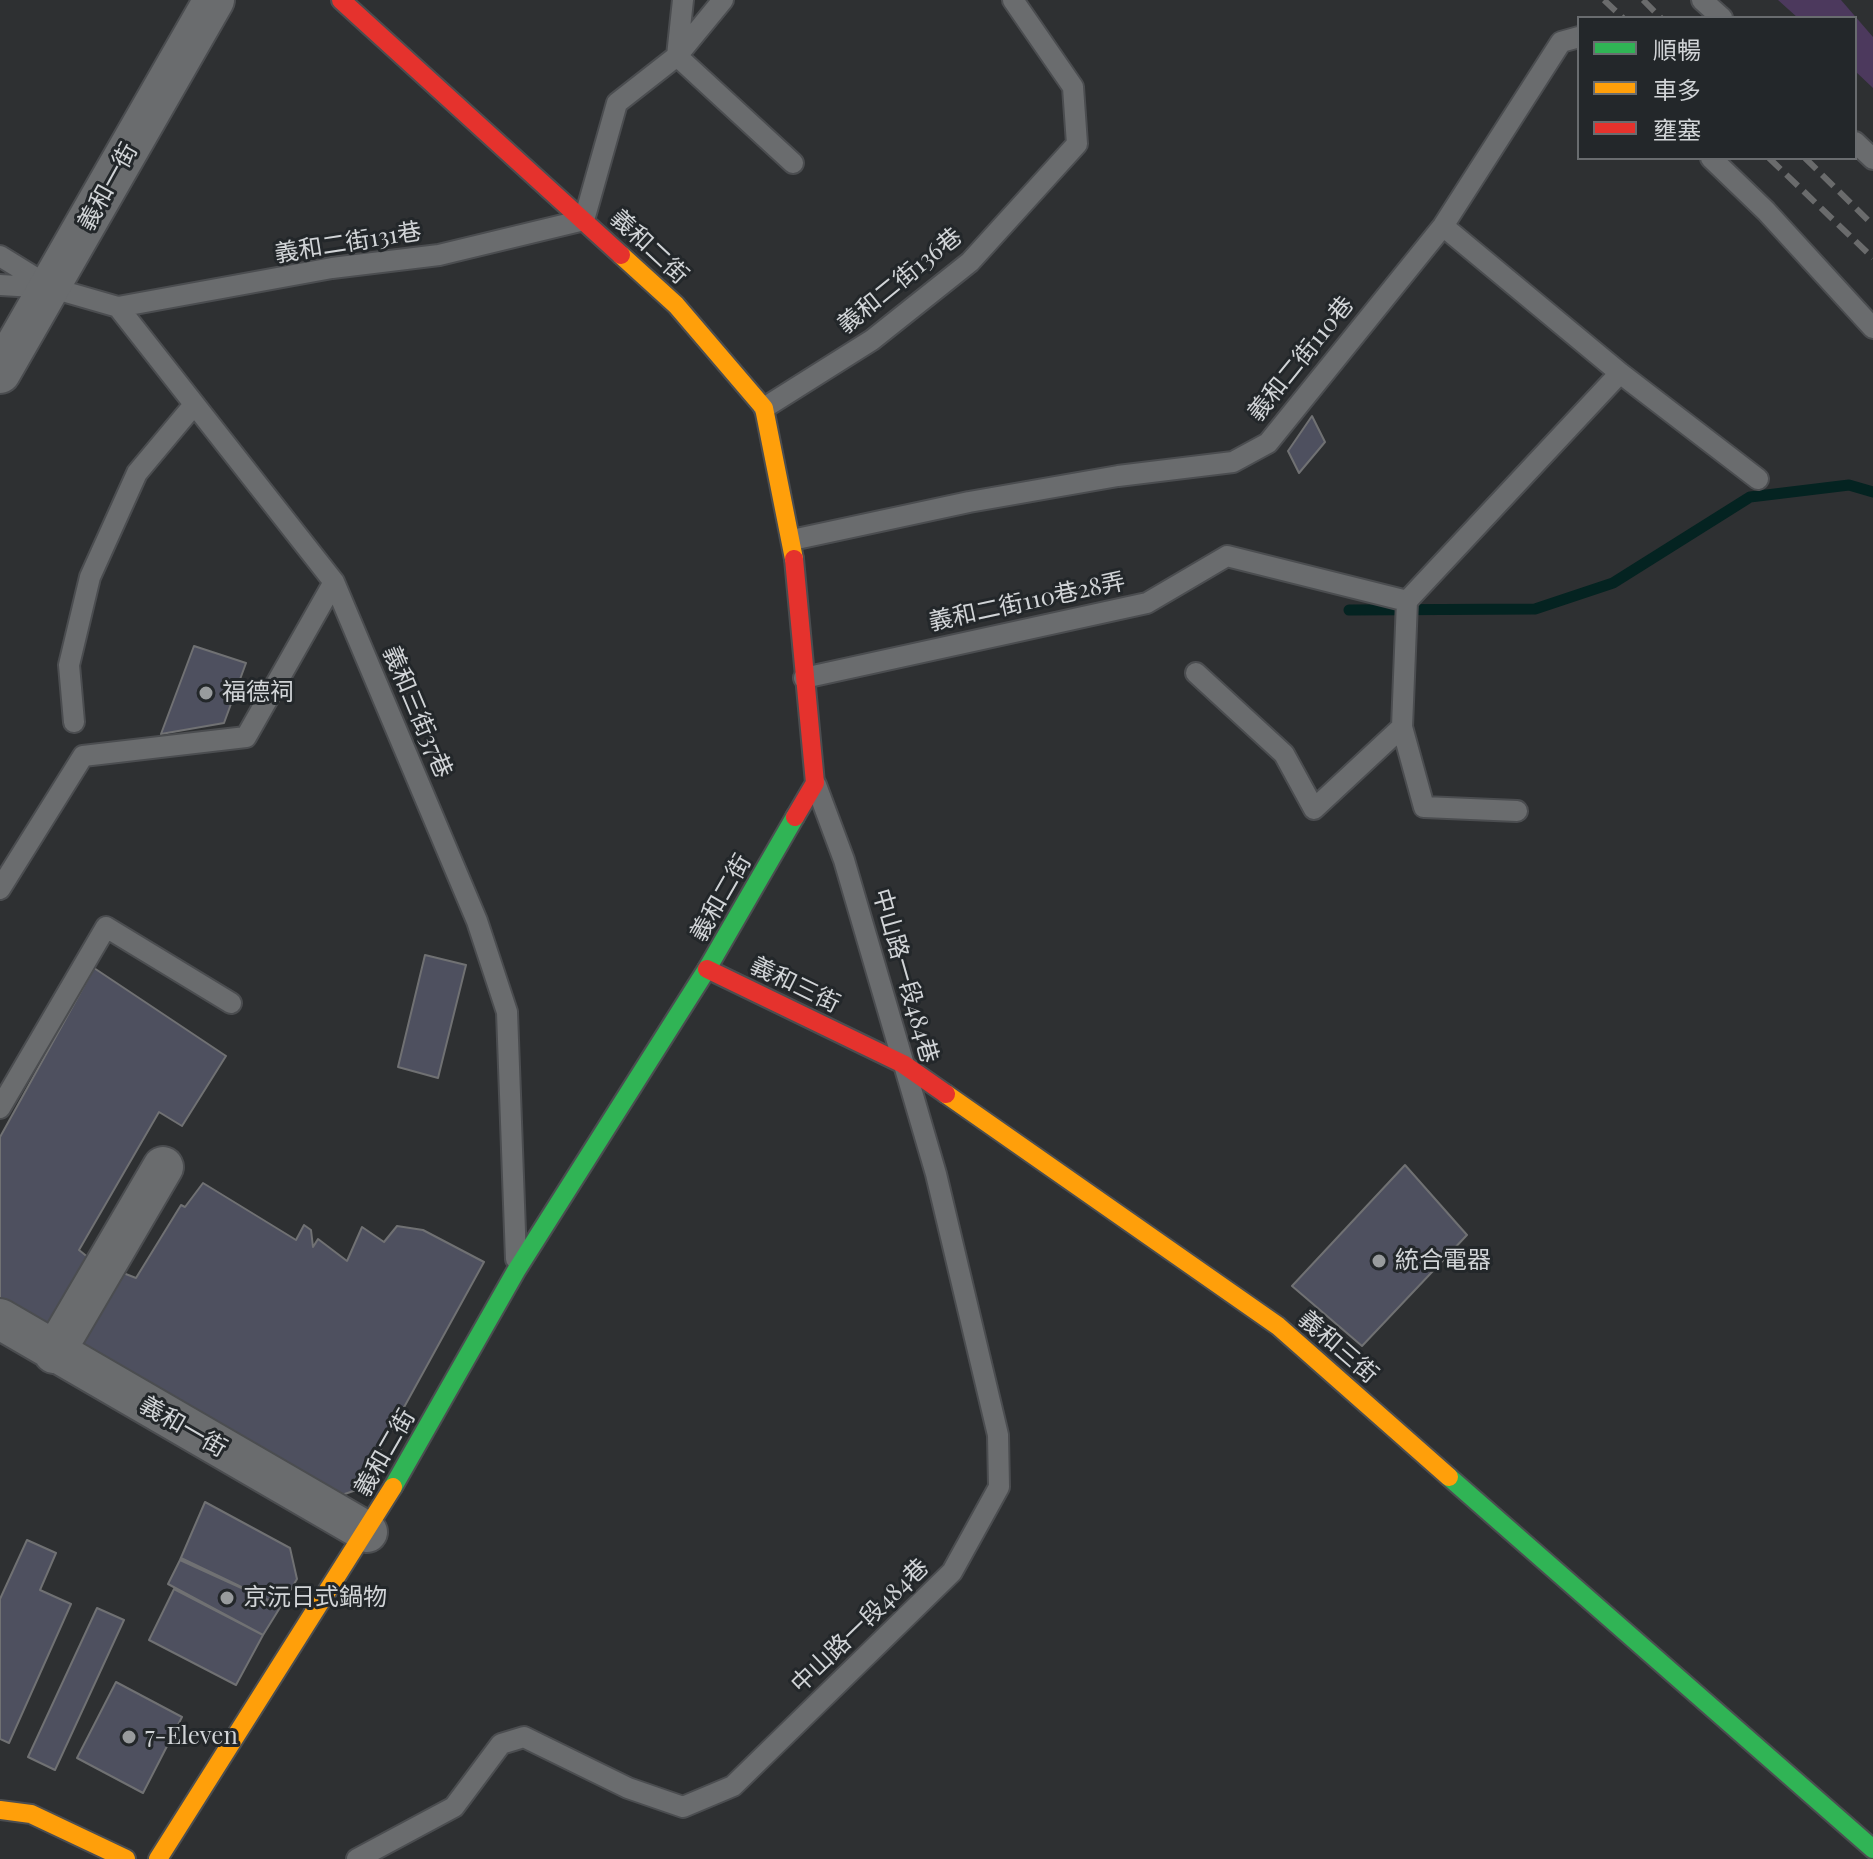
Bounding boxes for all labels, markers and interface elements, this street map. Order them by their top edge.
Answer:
legend [1577,16,1857,160]
text: 順暢 [1653,33,1701,65]
text: 車多 [1653,73,1701,105]
text: 壅塞 [1653,113,1701,145]
street label: 義和一街 [72,138,144,236]
street label: 義和二街 [604,204,694,290]
street label: 義和二街131巷 [273,217,423,269]
street label: 義和二街136巷 [832,222,968,340]
street label: 義和二街110巷 [1242,291,1360,427]
street label: 義和二街110巷28弄 [926,567,1128,637]
street label: 義和三街37巷 [376,642,458,782]
place label: 福德祠 [222,679,294,707]
marker: 福德祠 [197,684,215,702]
street label: 義和二街 [685,849,757,947]
street label: 中山路一段484巷 [866,885,944,1067]
street label: 義和三街 [746,951,844,1019]
place label: 統合電器 [1395,1247,1491,1275]
marker: 統合電器 [1370,1252,1388,1270]
street label: 義和三街 [1292,1305,1384,1389]
street label: 義和一街 [134,1391,232,1463]
street label: 義和二街 [349,1404,421,1502]
street label: 中山路一段484巷 [785,1553,935,1699]
place label: 京沅日式鍋物 [243,1584,387,1612]
marker: 京沅日式鍋物 [218,1589,236,1607]
place label: 7-Eleven [145,1723,238,1751]
marker: 7-Eleven [120,1728,138,1746]

